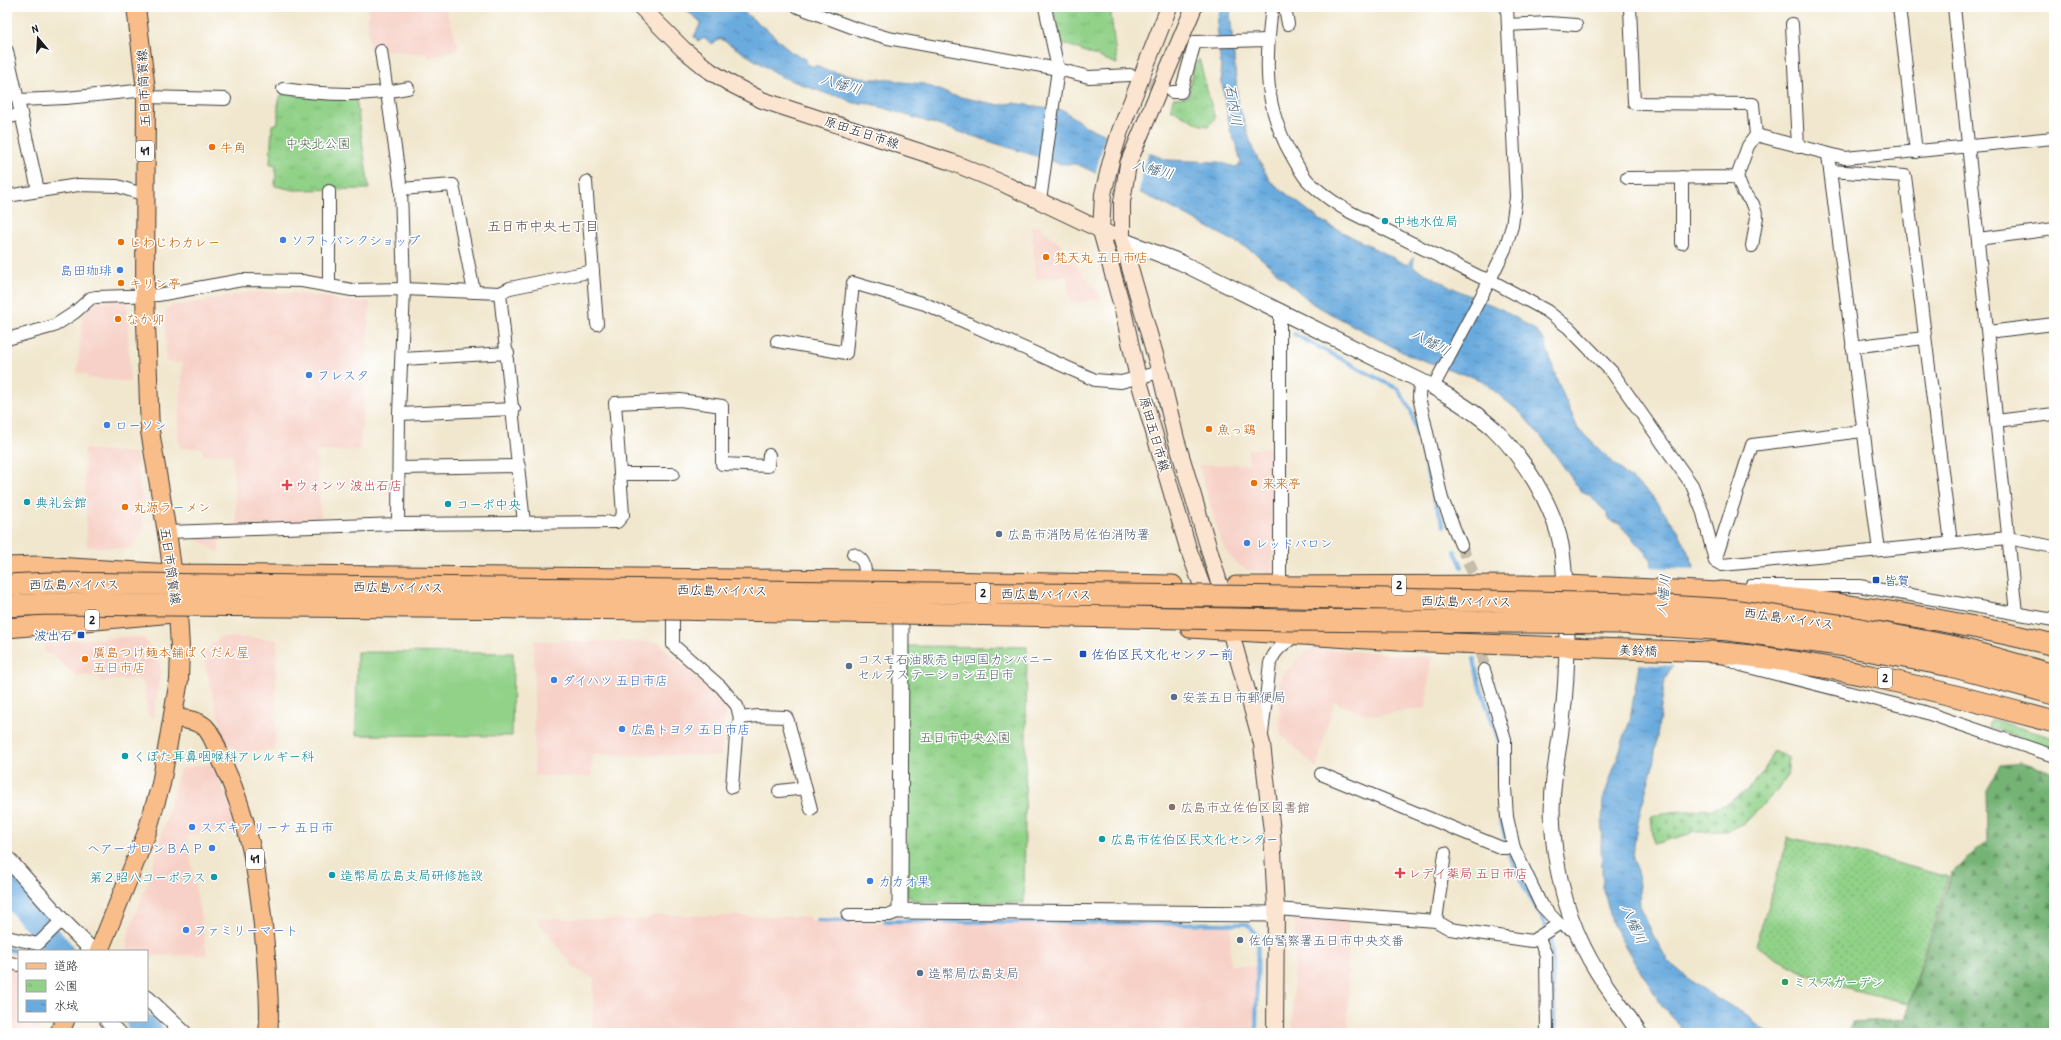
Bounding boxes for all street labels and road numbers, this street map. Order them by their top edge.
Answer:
street label: 五日市筒賀線 [132,48,154,127]
street label: 原田五日市線 [822,111,903,153]
road number: 41 [136,141,154,161]
street label: 原田五日市線 [1136,394,1175,475]
street label: 五日市筒賀線 [157,526,185,607]
street label: 西広島バイパス [29,575,119,593]
road number: 2 [1392,575,1406,595]
street label: 西広島バイパス [352,577,444,597]
street label: 西広島バイパス [676,580,768,600]
road number: 2 [976,583,990,603]
street label: 西広島バイパス [1000,584,1092,604]
street label: 西広島バイパス [1420,591,1512,611]
street label: 西広島バイパス [1743,603,1835,633]
road number: 2 [85,610,99,630]
street label: 美鈴橋 [1618,640,1658,660]
road number: 2 [1878,668,1892,688]
road number: 41 [246,849,264,869]

